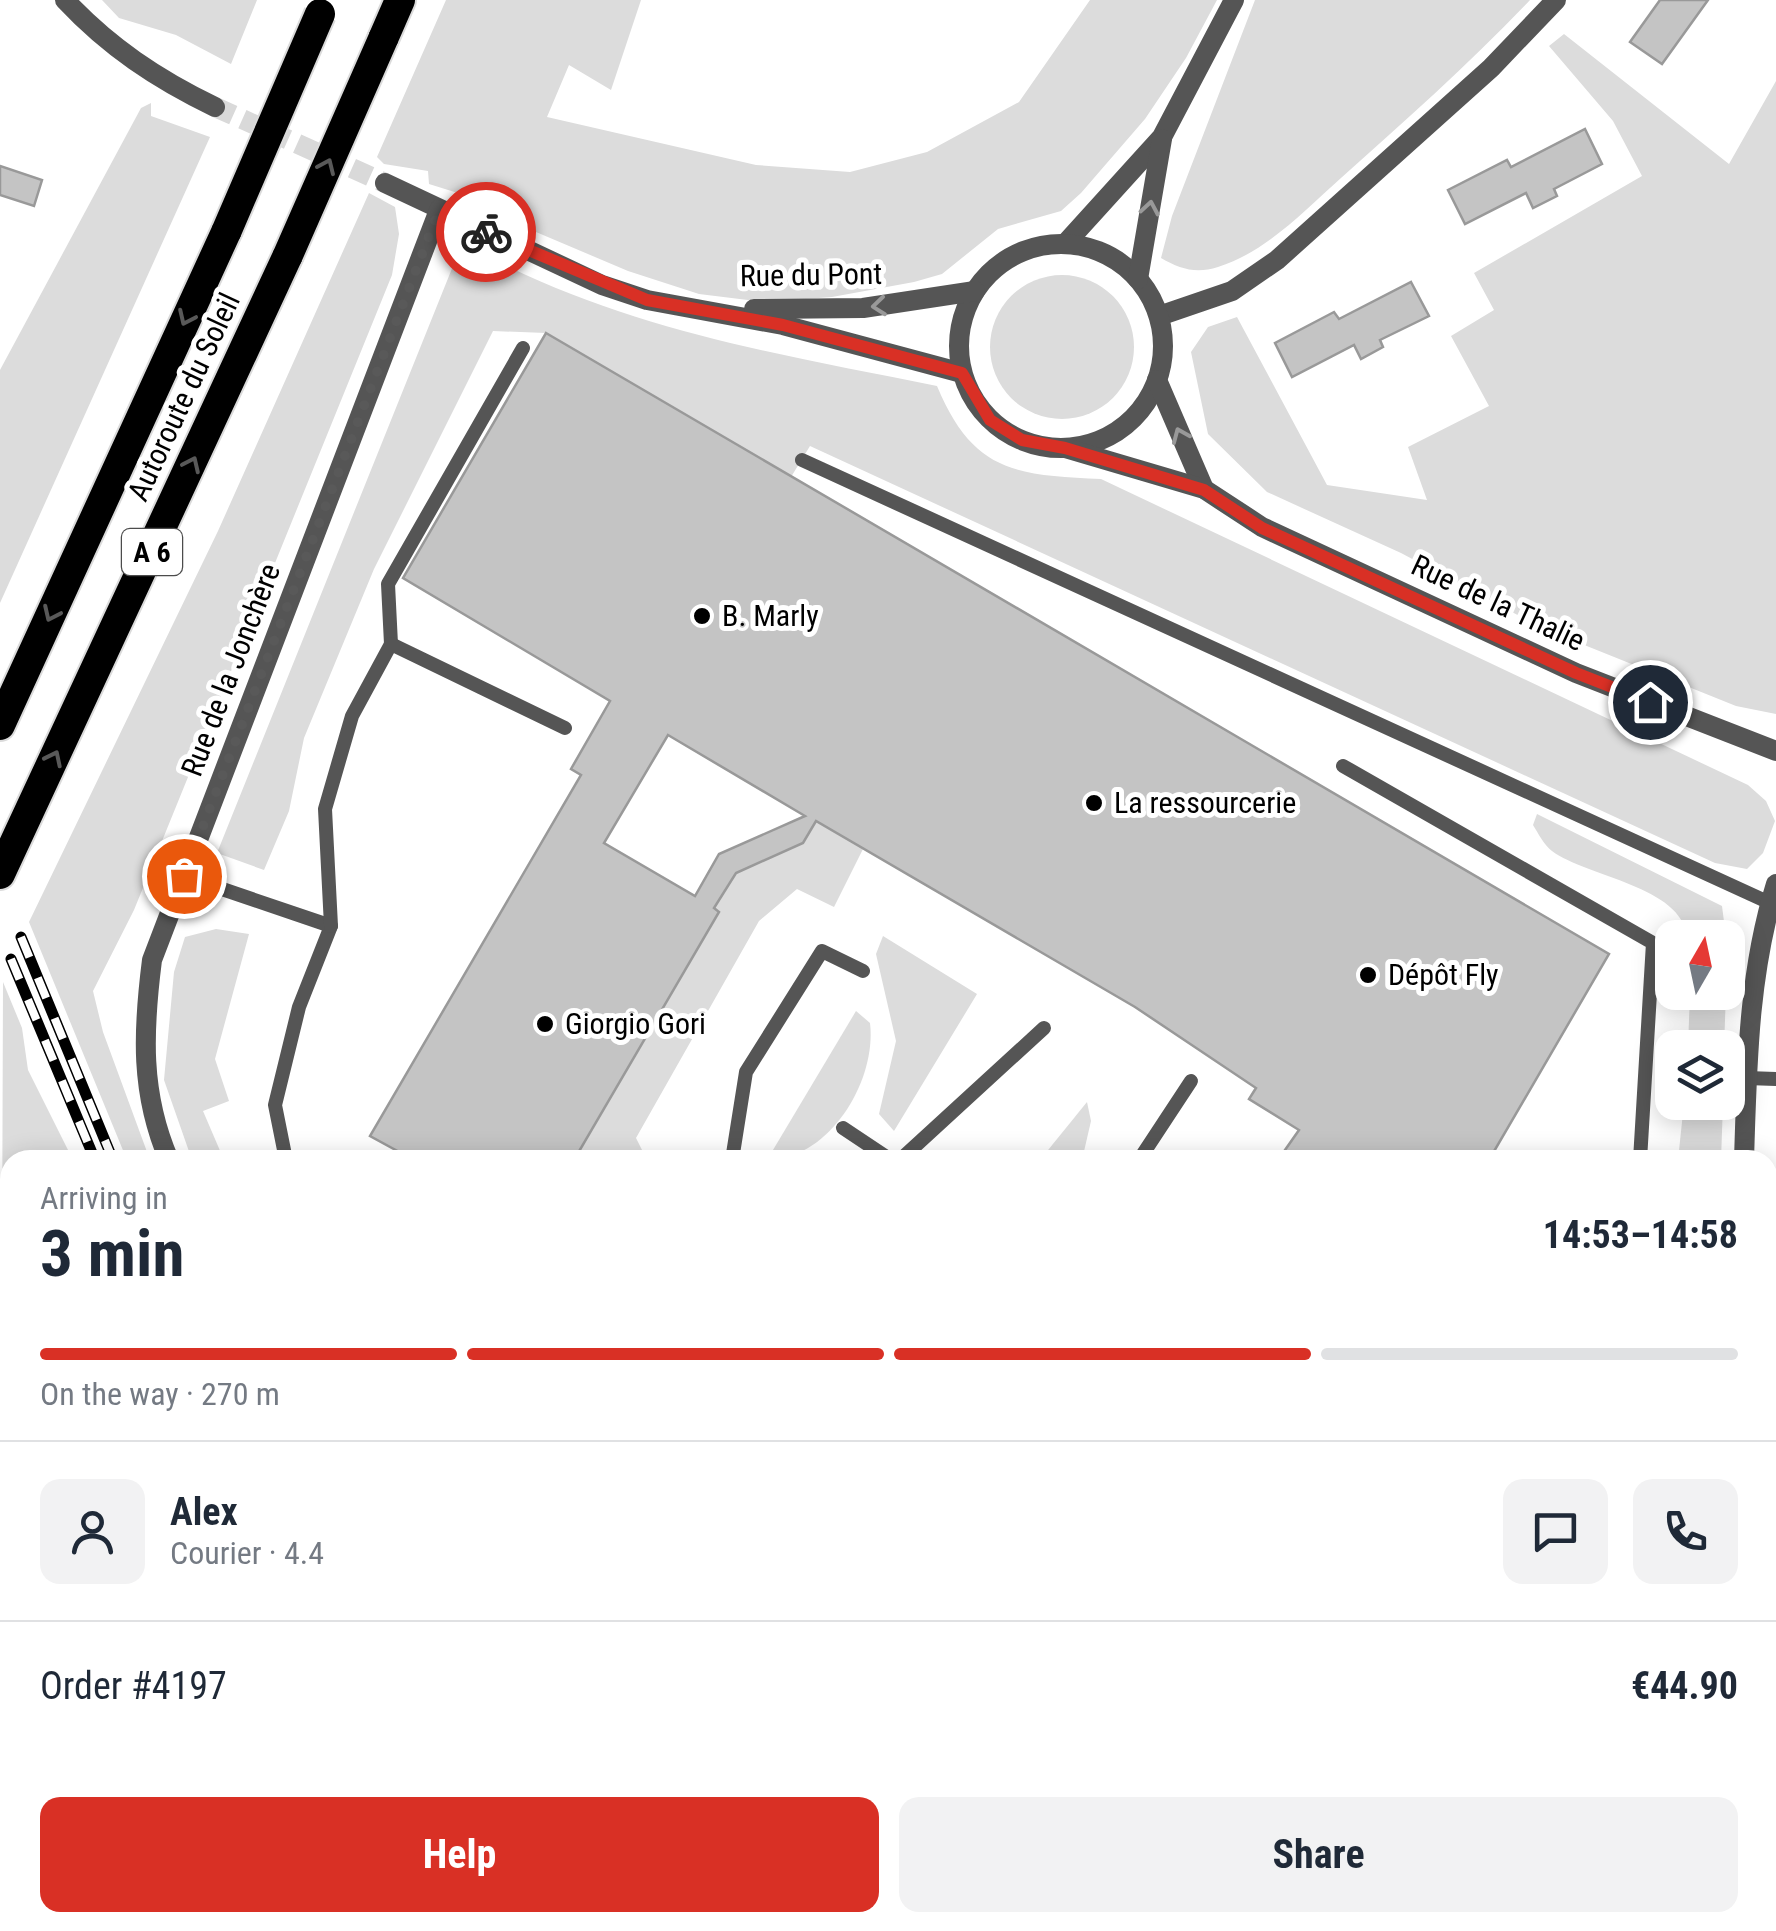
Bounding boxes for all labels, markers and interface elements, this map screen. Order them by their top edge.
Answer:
one-way arrow [315,158,335,176]
courier [436,182,536,282]
one-way arrow [1139,200,1160,216]
icon: bike [459,205,514,260]
street label: Rue du Pont [739,256,883,293]
street label: Autoroute du Soleil [120,287,247,506]
one-way arrow [871,295,887,316]
one-way arrow [178,308,198,326]
one-way arrow [1172,427,1192,445]
one-way arrow [180,456,200,474]
road number: A 6 [122,529,182,575]
street label: Rue de la Thalie [1406,547,1590,658]
street label: Rue de la Jonchère [174,559,287,781]
place label: B. Marly [722,598,819,633]
one-way arrow [43,604,63,622]
marker: B. Marly [691,605,713,627]
pin [1608,660,1693,745]
icon: home [1623,675,1678,730]
one-way arrow [42,751,62,769]
place label: La ressourcerie [1114,785,1296,820]
marker: La ressourcerie [1083,792,1105,814]
pin [142,834,227,919]
icon: bag [157,849,212,904]
north arrow [1655,920,1745,1010]
map controls [1655,920,1745,1120]
place label: Dépôt Fly [1388,957,1499,992]
marker: Dépôt Fly [1357,964,1379,986]
place label: Giorgio Gori [565,1006,706,1041]
marker: Giorgio Gori [534,1013,556,1035]
button: layers [1655,1030,1745,1120]
text: Arriving in [40,1179,168,1217]
text: 14:53–14:58 [1543,1213,1738,1257]
text: 3 min [40,1216,184,1292]
text: On the way · 270 m [40,1375,280,1413]
button: person [40,1479,145,1584]
button: chat [1503,1479,1608,1584]
button: phone [1633,1479,1738,1584]
text: Alex [170,1490,238,1534]
text: Courier · 4.4 [170,1534,324,1572]
text: Order #4197 [40,1664,227,1708]
text: €44.90 [1631,1664,1738,1708]
button: Help [40,1797,879,1912]
button: Share [899,1797,1738,1912]

